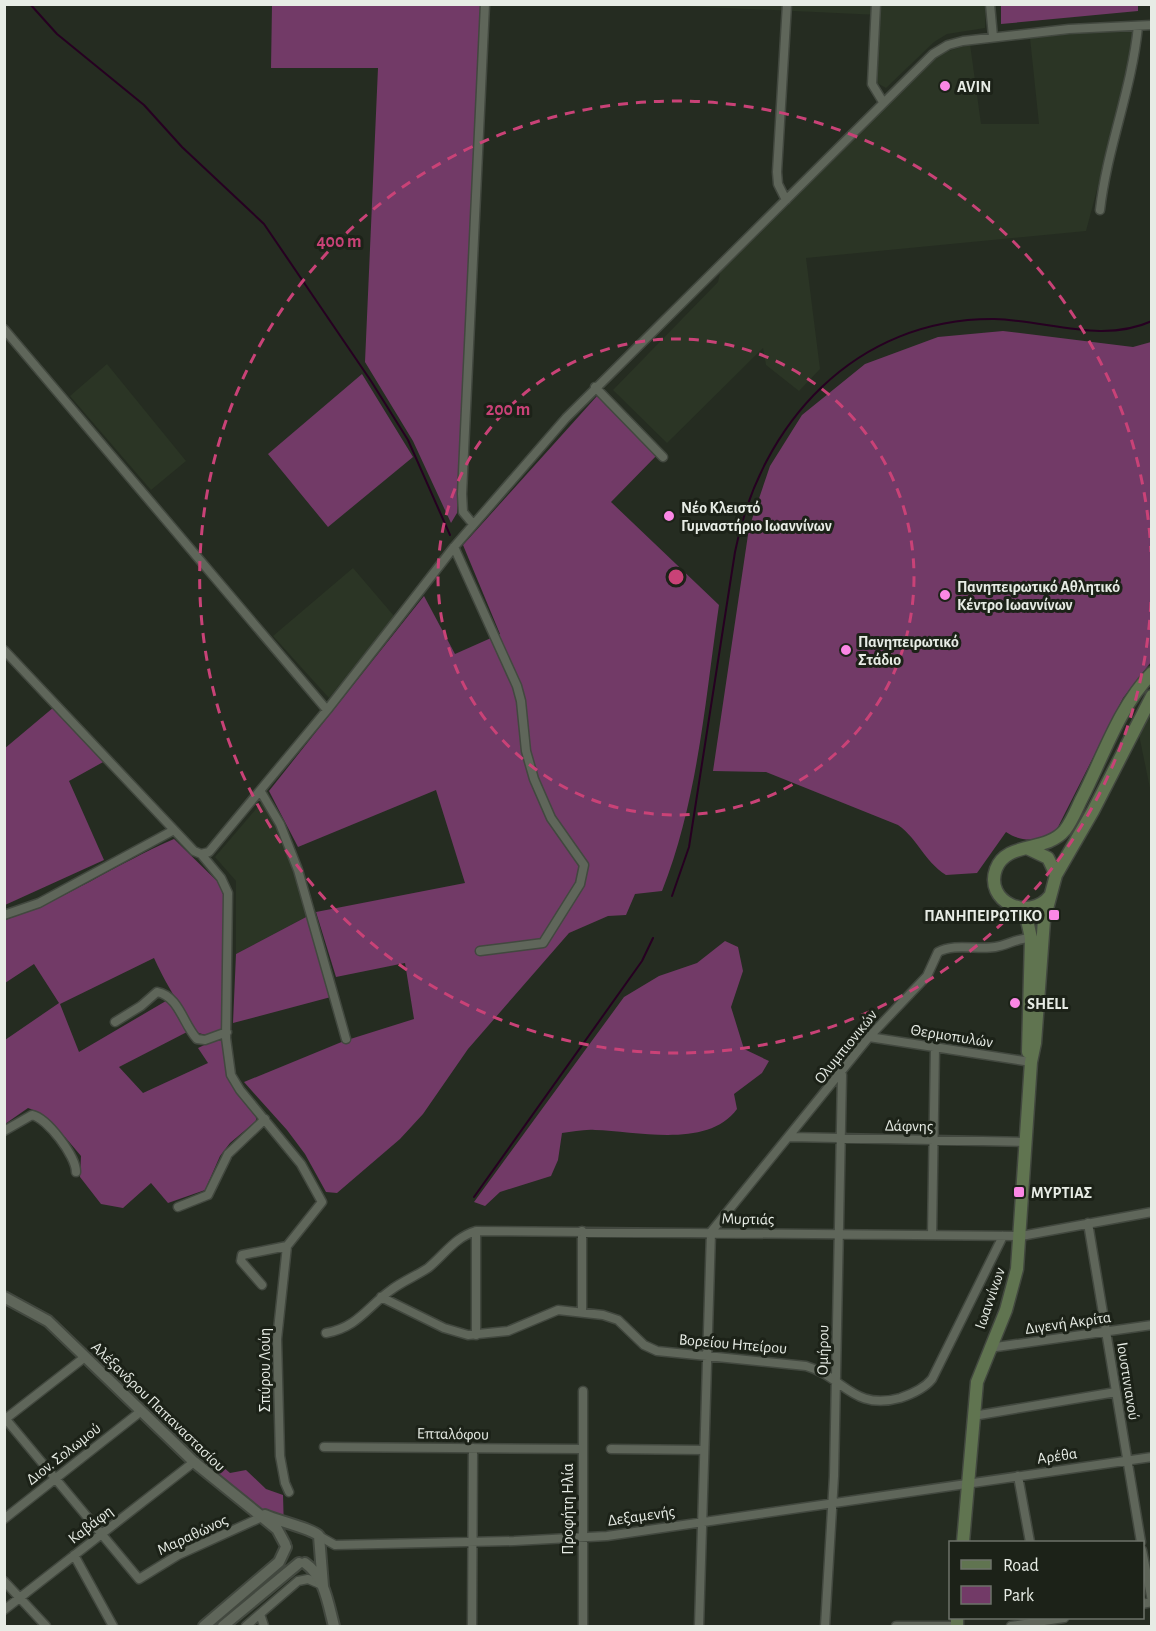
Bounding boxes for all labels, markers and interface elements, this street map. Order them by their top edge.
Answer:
marker: AVIN [938,79,952,93]
place label: AVIN [957,79,991,95]
text: 400 m [316,233,362,251]
text: 200 m [486,401,530,419]
place label: Νέο Κλειστό Γυμναστήριο Ιωαννίνων [681,500,832,534]
marker: Νέο Κλειστό Γυμναστήριο Ιωαννίνων [662,509,676,523]
centre of rings [666,567,686,587]
place label: Πανηπειρωτικό Αθλητικό Κέντρο Ιωαννίνων [957,579,1120,613]
marker: Πανηπειρωτικό Αθλητικό Κέντρο Ιωαννίνων [938,588,952,602]
place label: Πανηπειρωτικό Στάδιο [858,634,959,668]
marker: Πανηπειρωτικό Στάδιο [839,643,853,657]
place label: ΠΑΝΗΠΕΙΡΩΤΙΚΟ [924,908,1042,924]
marker: ΠΑΝΗΠΕΙΡΩΤΙΚΟ [1047,908,1061,922]
marker: SHELL [1008,996,1022,1010]
place label: SHELL [1027,996,1068,1012]
street label: Ολυμπιονικών [811,1006,880,1087]
street label: Θερμοπυλών [910,1022,994,1050]
street label: Δάφνης [885,1118,933,1135]
marker: ΜΥΡΤΙΑΣ [1012,1185,1026,1199]
place label: ΜΥΡΤΙΑΣ [1031,1185,1092,1201]
street label: Μυρτιάς [721,1211,775,1228]
street label: Ιωαννίνων [972,1265,1008,1331]
street label: Διγενή Ακρίτα [1024,1309,1112,1337]
street label: Ομήρου [815,1325,831,1375]
street label: Σπύρου Λούη [257,1328,273,1412]
street label: Βορείου Ηπείρου [678,1331,788,1357]
street label: Αλέξανδρου Παπαναστασίου [88,1339,228,1475]
street label: Ιουστινιανού [1114,1341,1142,1421]
street label: Διον. Σολωμού [23,1420,104,1488]
street label: Επταλόφου [417,1425,489,1443]
street label: Αρέθα [1036,1445,1078,1467]
street label: Προφήτη Ηλία [560,1463,576,1555]
street label: Καβάφη [65,1503,116,1547]
street label: Δεξαμενής [606,1503,676,1530]
street label: Μαραθώνος [155,1512,231,1559]
legend [949,1541,1144,1619]
text: Road [1003,1557,1039,1575]
text: Park [1003,1587,1035,1605]

